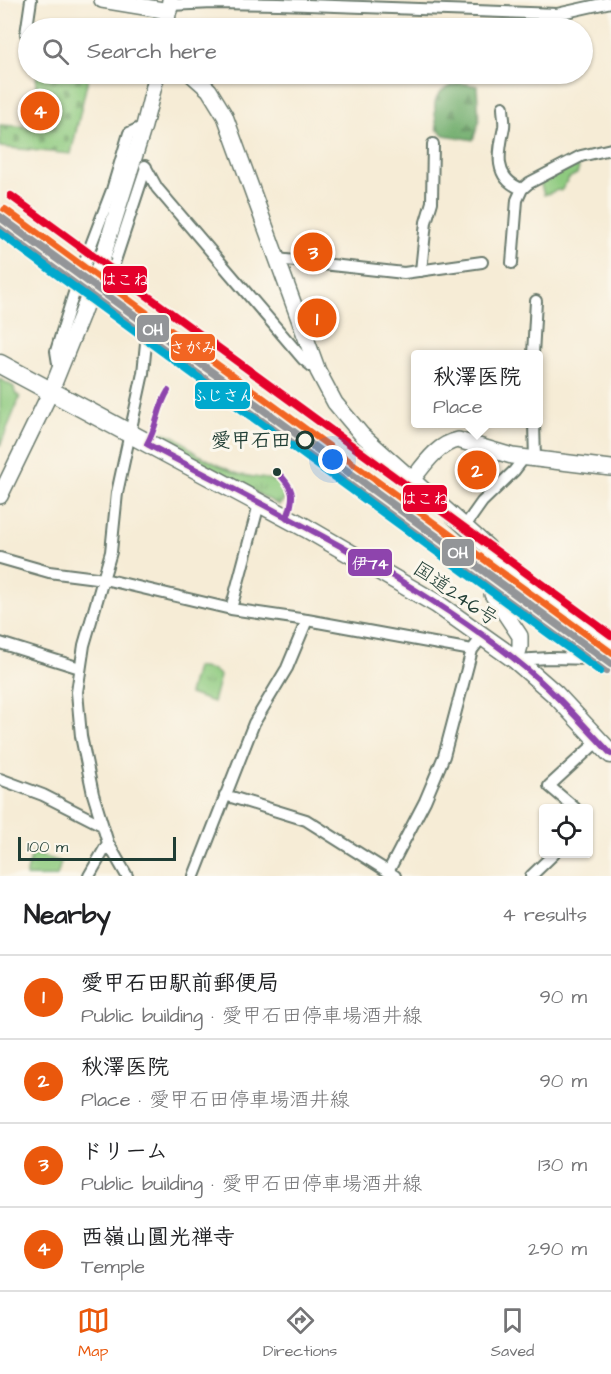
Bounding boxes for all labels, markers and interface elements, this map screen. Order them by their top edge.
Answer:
search box [18,18,593,84]
icon: search [39,35,72,68]
text: Search here [87,36,217,67]
pin: 4 [20,88,60,134]
pin: 3 [294,230,332,274]
line badge: はこね [102,265,148,294]
text: はこね [101,269,149,291]
pin: 1 [298,296,336,340]
line badge: OH [136,314,170,343]
text: OH [143,319,164,341]
line badge: さがみ [170,333,216,362]
text: さがみ [169,337,217,359]
popup [411,350,543,428]
text: 秋澤医院 [433,362,521,393]
line badge: ふじさん [194,381,251,410]
text: ふじさん [191,385,255,407]
text: Place [433,393,483,421]
place label: 愛甲石田 [211,427,291,455]
marker: 愛甲石田 [296,431,314,449]
your location [318,445,347,474]
pin: 2 [458,448,496,492]
unlabelled marker [271,466,283,478]
line badge: はこね [402,484,448,513]
text: はこね [401,488,449,510]
line badge: OH [441,538,475,567]
text: OH [448,542,469,564]
line badge: 伊74 [347,548,393,577]
text: 伊74 [352,553,388,575]
street label: 国道246号 [407,555,504,633]
map controls [539,804,593,858]
button: locate [539,804,593,858]
scale bar [18,834,176,862]
text: 100 m [27,836,68,858]
text: Nearby [24,897,111,933]
text: 4 results [502,901,587,929]
text: 愛甲石田駅前郵便局 [81,968,279,999]
text: 1 [42,983,45,1011]
text: 90 m [539,983,587,1011]
text: Public building · 愛甲石田停車場酒井線 [81,1002,422,1030]
text: 秋澤医院 [81,1052,169,1083]
text: 2 [38,1067,49,1095]
text: 90 m [539,1067,587,1095]
text: Place · 愛甲石田停車場酒井線 [81,1086,349,1114]
text: ドリーム [81,1136,168,1167]
text: 3 [38,1151,49,1179]
text: 130 m [538,1151,587,1179]
text: Public building · 愛甲石田停車場酒井線 [81,1170,422,1198]
text: 西嶺山圓光禅寺 [81,1222,235,1253]
text: 4 [37,1235,50,1263]
text: 290 m [528,1235,587,1263]
text: Temple [81,1253,145,1281]
tab: Map [77,1304,110,1362]
tab: Directions [263,1304,337,1362]
tab: Saved [491,1304,534,1362]

